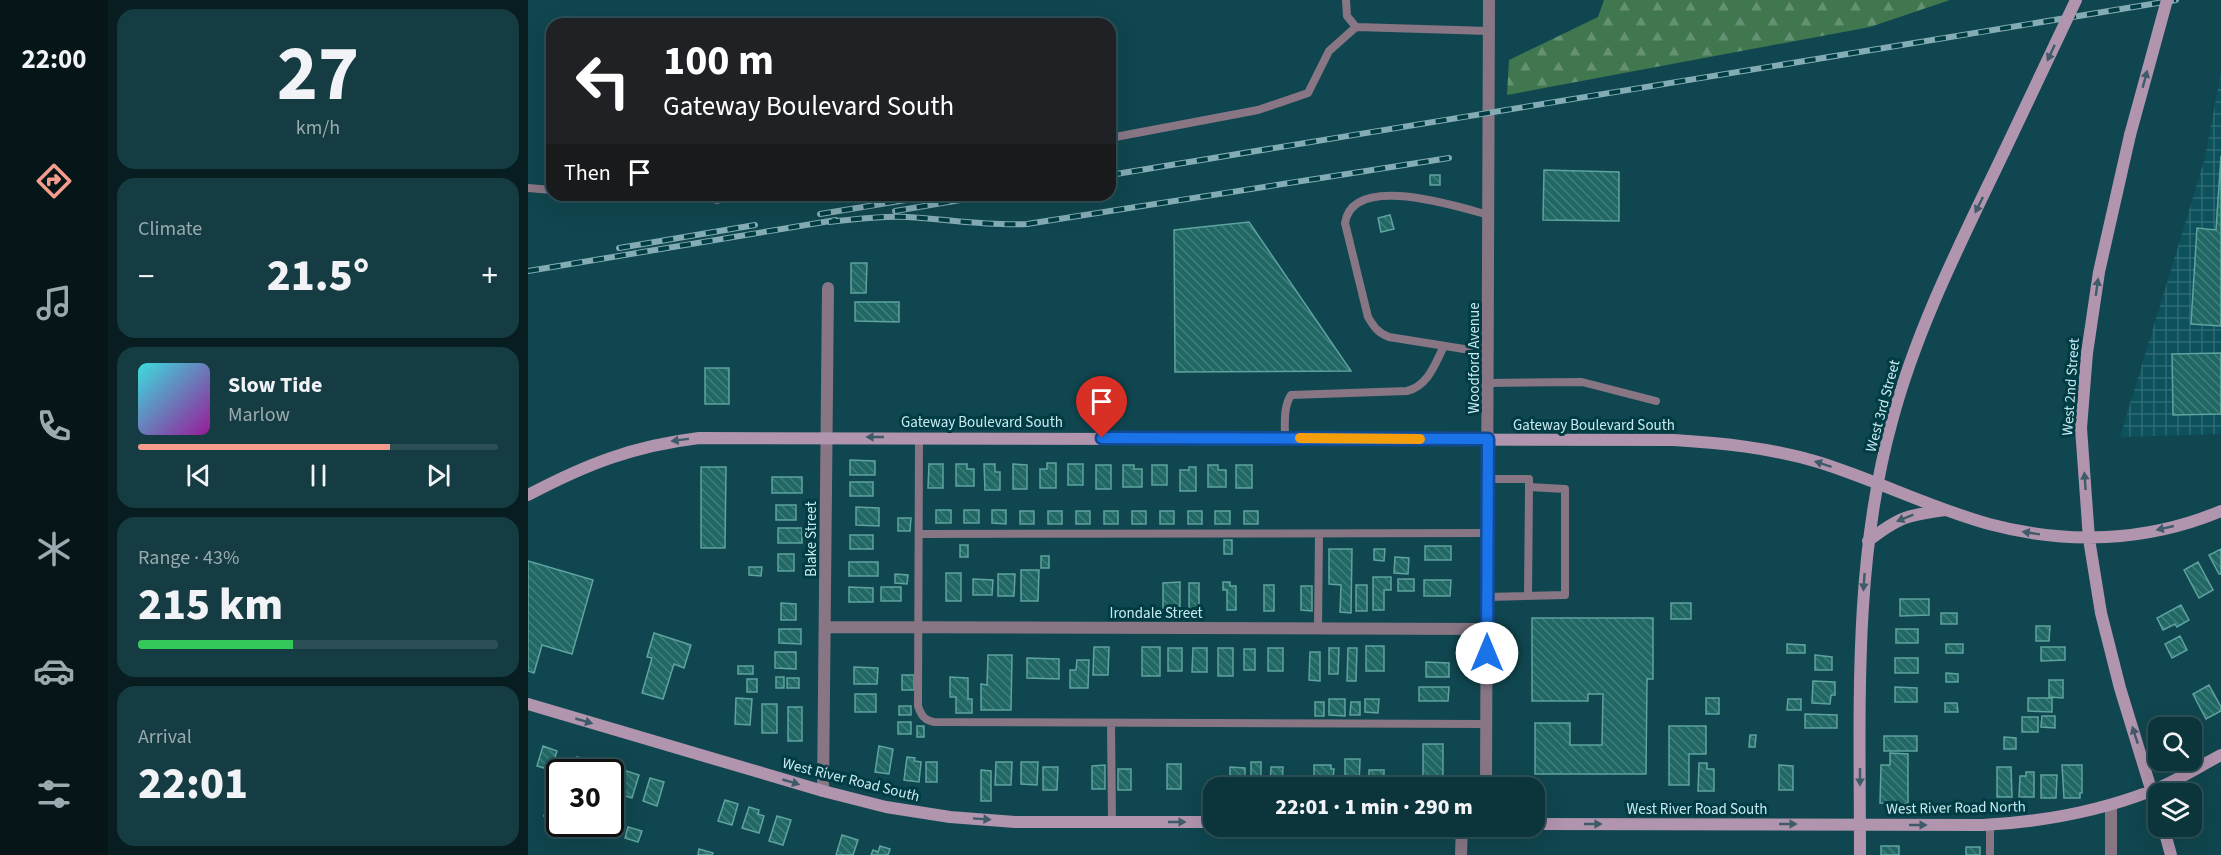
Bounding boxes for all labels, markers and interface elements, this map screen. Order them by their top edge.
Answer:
text: 27 [277,19,359,130]
text: 100 m [663,31,774,91]
text: 22:00 [21,40,87,79]
icon: left [564,42,642,120]
one-way arrow [2047,44,2056,61]
one-way arrow [2141,70,2150,88]
text: Gateway Boulevard South [663,87,954,126]
text: km/h [296,114,340,142]
icon: arrive [623,156,656,189]
text: Then [564,157,611,189]
icon: directions [33,160,75,202]
one-way arrow [1975,197,1984,214]
text: Climate [138,215,202,243]
text: 21.5° [267,244,369,308]
text: − [138,253,154,300]
text: + [482,253,498,300]
one-way arrow [2092,277,2101,296]
icon: music [33,282,75,324]
street label: Woodford Avenue [1464,302,1485,414]
street label: West 2nd Street [2057,337,2085,437]
street label: West 3rd Street [1861,358,1905,454]
text: Slow Tide [228,369,322,401]
pin [1076,376,1127,438]
icon: arrive [1085,385,1118,418]
text: Marlow [228,401,290,429]
icon: phone [33,405,75,447]
street label: Gateway Boulevard South [901,412,1063,433]
street label: Gateway Boulevard South [1513,415,1675,436]
one-way arrow [865,432,884,442]
one-way arrow [670,435,689,445]
icon: previous [182,459,215,492]
icon: pause [302,459,335,492]
icon: next [422,459,455,492]
one-way arrow [1814,459,1832,468]
one-way arrow [2080,471,2089,490]
street label: Blake Street [801,501,822,577]
one-way arrow [1895,513,1913,523]
one-way arrow [2156,524,2175,534]
icon: climate [33,528,75,570]
one-way arrow [2021,529,2040,538]
text: Range · 43% [138,544,239,572]
text: 215 km [138,573,283,637]
one-way arrow [1859,573,1868,592]
street label: Irondale Street [1109,603,1203,624]
position arrow [1455,621,1519,685]
icon: car [33,650,75,692]
one-way arrow [575,717,593,726]
map controls [2148,717,2202,837]
button: search [2148,717,2202,771]
text: Arrival [138,723,192,751]
one-way arrow [2129,726,2139,744]
text: 22:01 [138,752,248,816]
street label: West River Road South [780,753,922,807]
speed limit sign: 30 [546,759,624,837]
one-way arrow [1855,768,1865,787]
icon: filters [33,773,75,815]
one-way arrow [782,778,800,787]
button: layers [2148,783,2202,837]
text: 22:01 · 1 min · 290 m [1275,791,1473,823]
street label: West River Road North [1886,796,2026,820]
street label: West River Road South [1627,799,1767,820]
one-way arrow [973,815,992,824]
one-way arrow [1168,817,1187,827]
one-way arrow [1583,819,1602,829]
one-way arrow [1778,820,1797,829]
one-way arrow [1909,820,1928,830]

